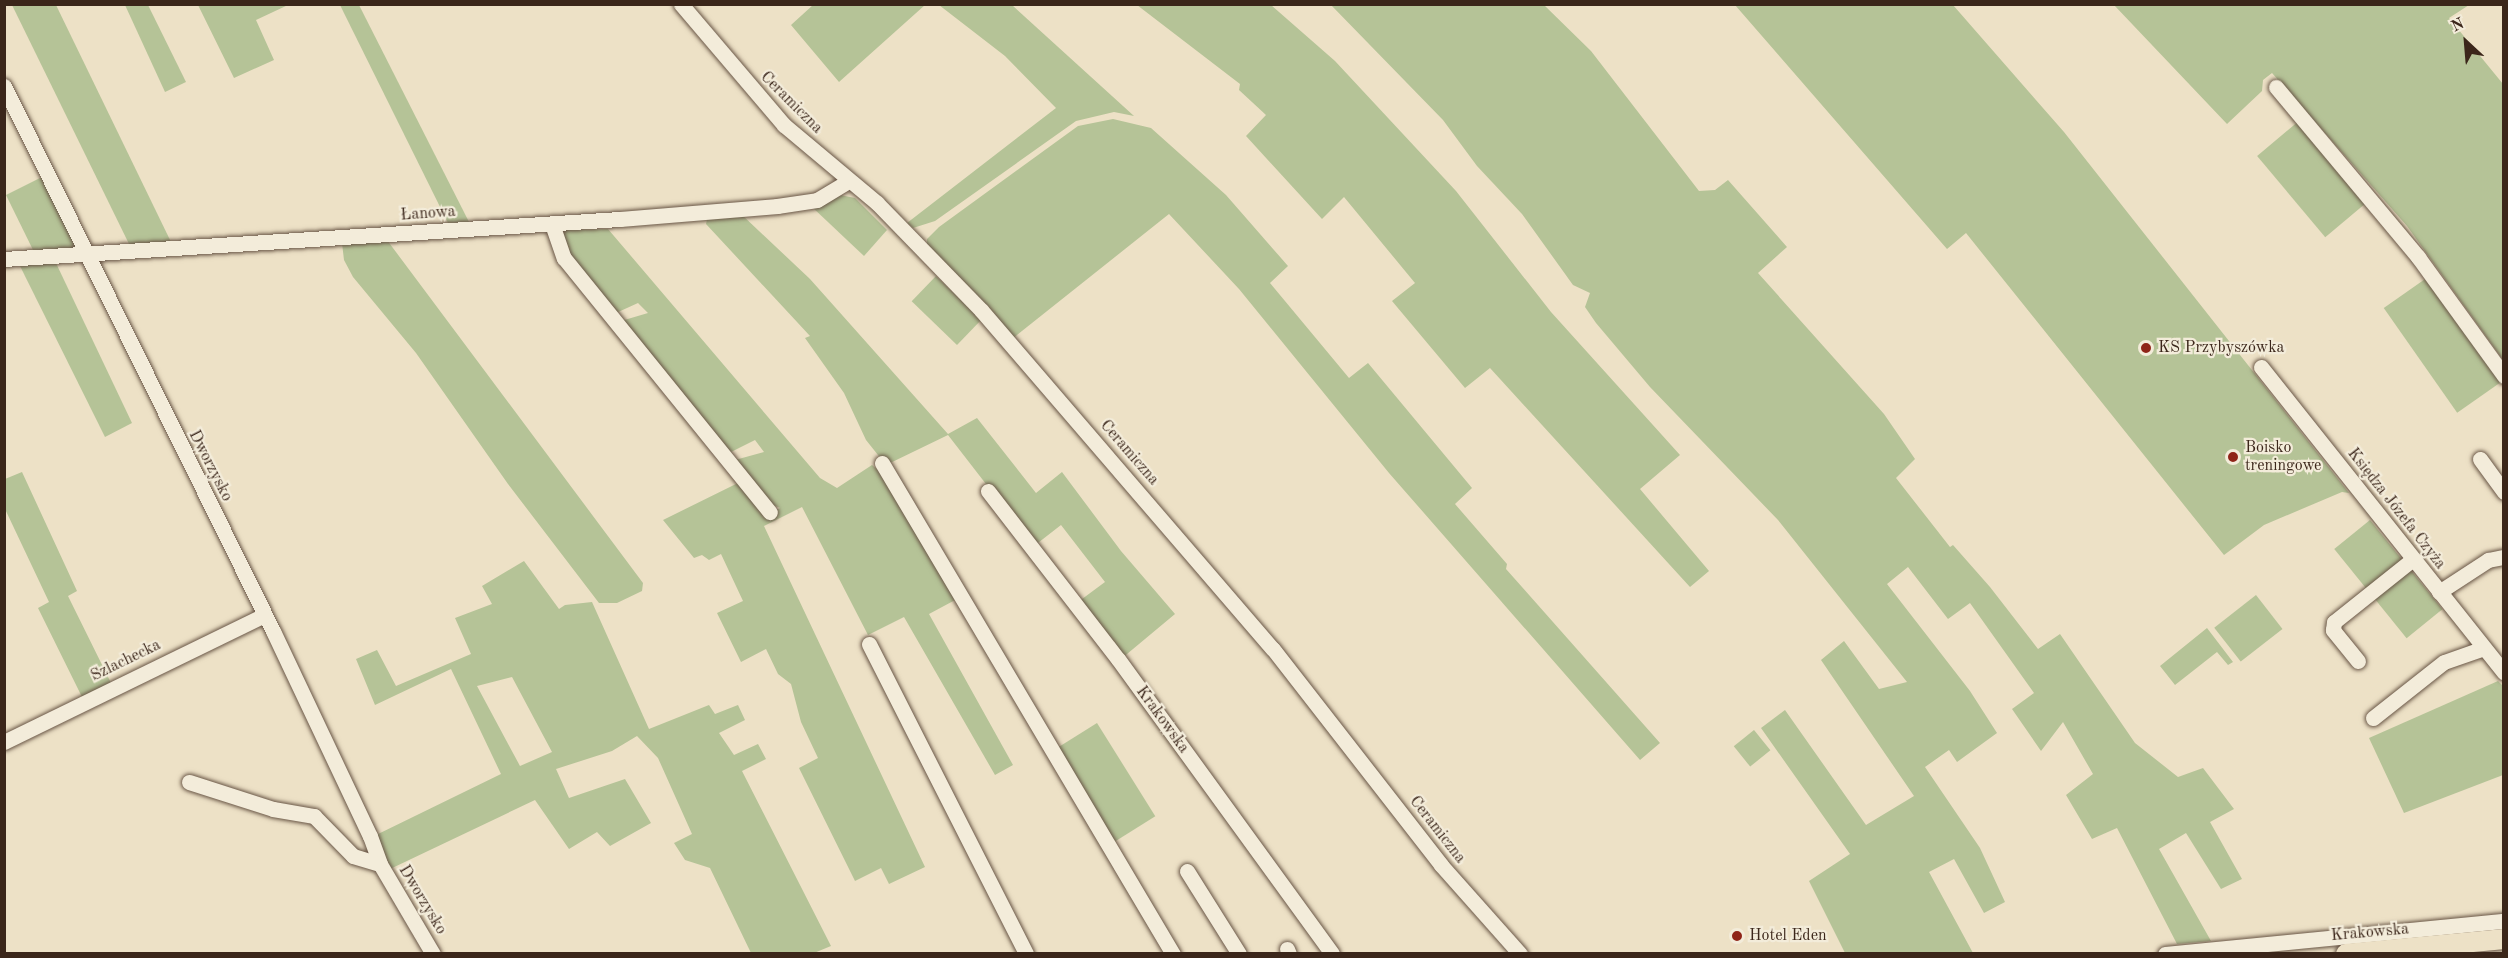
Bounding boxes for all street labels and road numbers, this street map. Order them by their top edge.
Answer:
street label: Ceramiczna [756,68,826,138]
street label: Łanowa [400,203,456,225]
street label: Ceramiczna [1095,416,1163,490]
street label: Dworzysko [184,427,236,505]
street label: Księdza Józefa Czyża [2343,445,2449,573]
street label: Szlachecka [88,636,164,686]
street label: Krakowska [1131,683,1193,757]
street label: Ceramiczna [1405,793,1469,867]
street label: Dworzysko [394,862,450,938]
street label: Krakowska [2330,920,2410,946]

